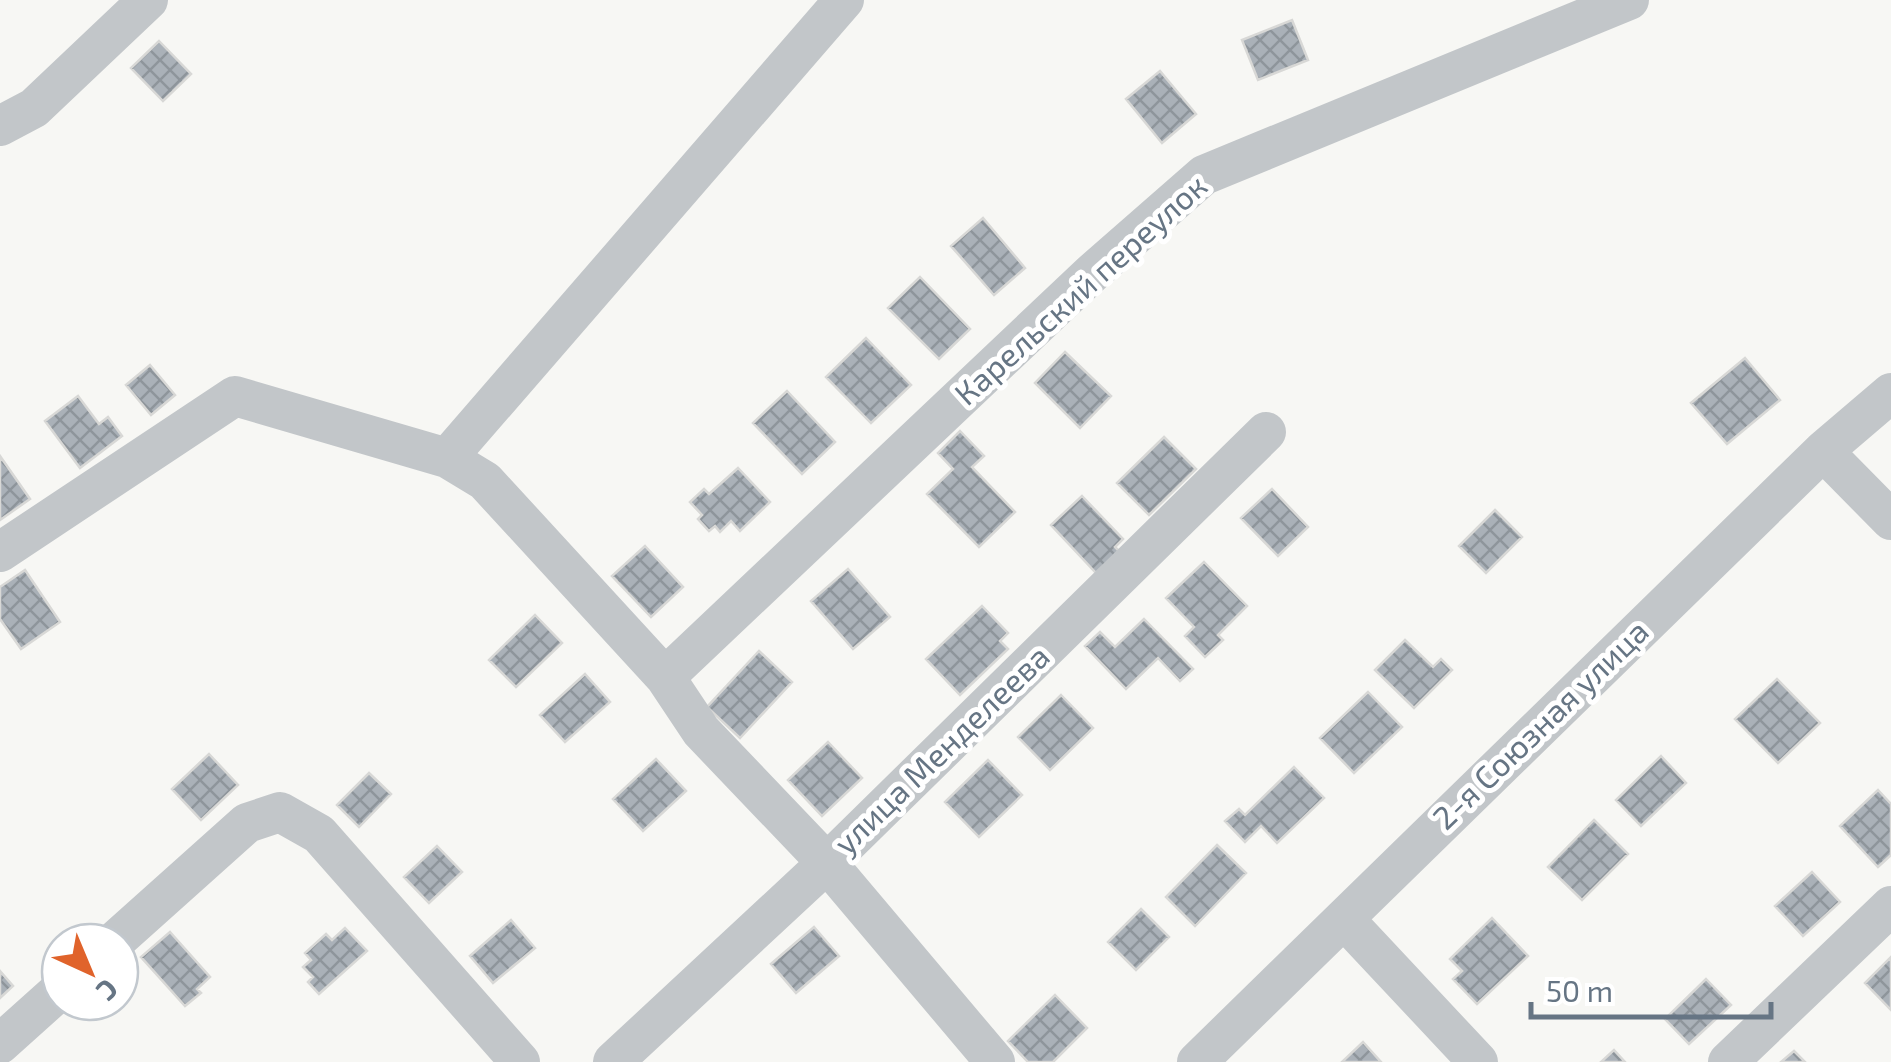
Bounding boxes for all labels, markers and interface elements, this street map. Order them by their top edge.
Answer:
street label: Карельский переулок [946,165,1214,412]
street label: 2-я Союзная улица [1424,611,1656,837]
street label: улица Менделеева [825,636,1057,862]
north arrow [40,922,140,1022]
scale bar [1531,957,1771,1019]
text: 50 m [1546,972,1613,1008]
text: С [90,973,126,1009]

